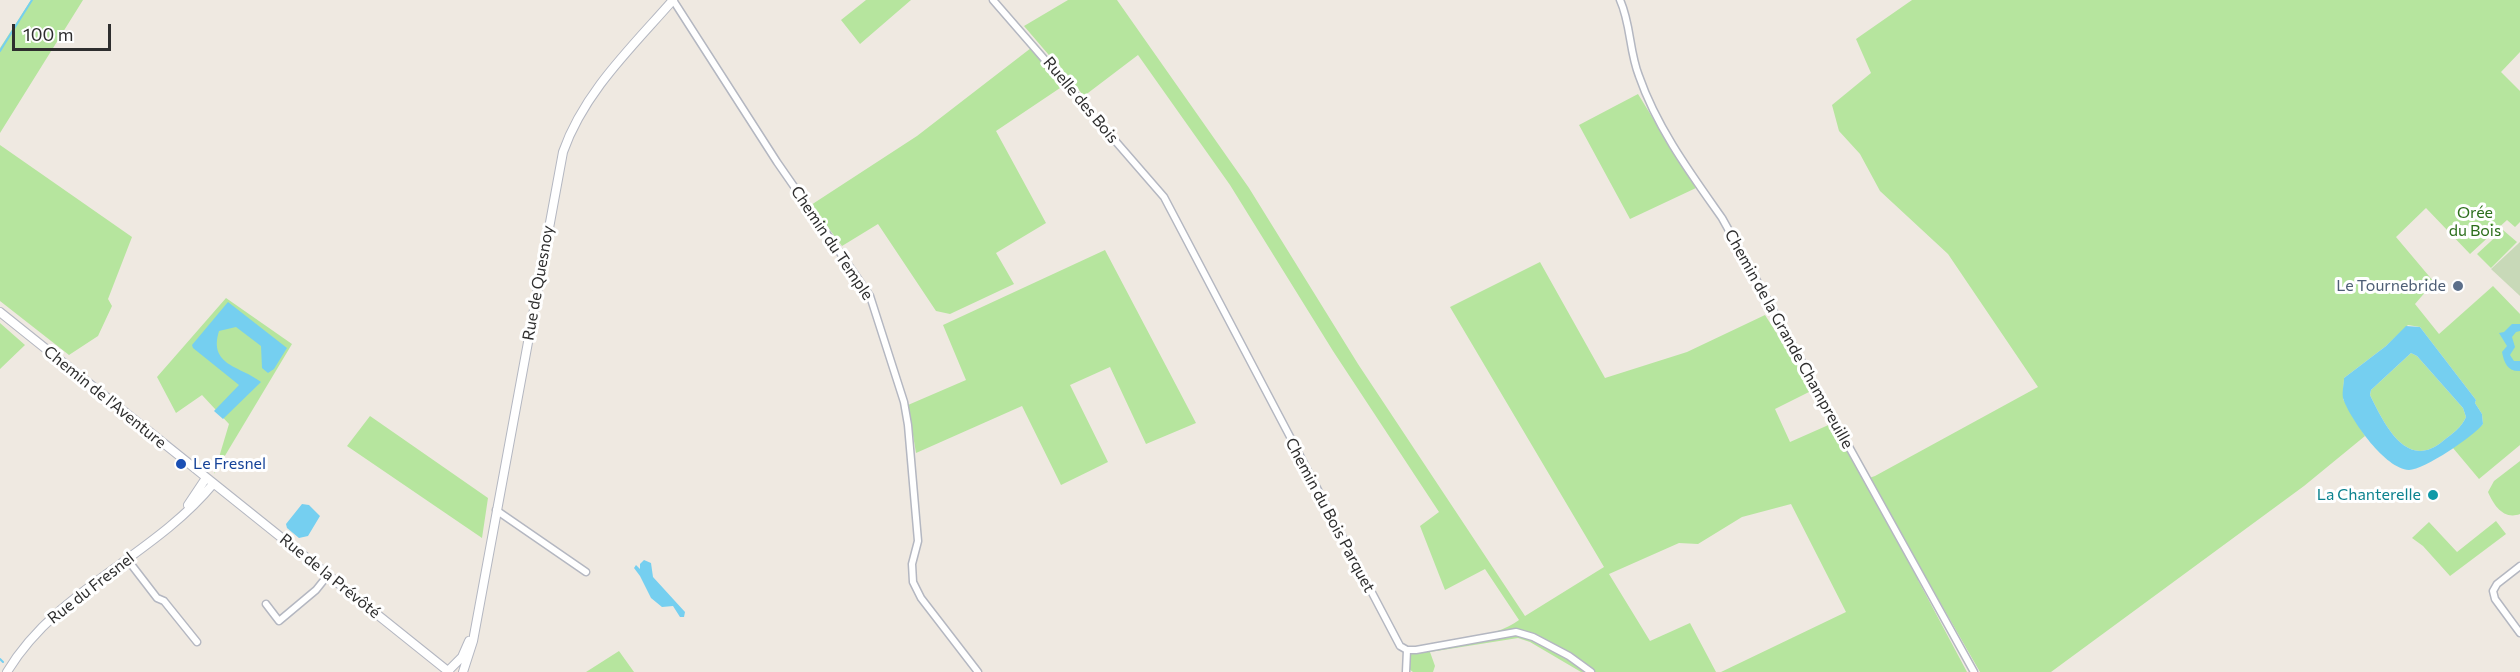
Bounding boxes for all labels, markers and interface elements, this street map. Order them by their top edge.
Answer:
scale bar [15,12,114,50]
text: 100 m [23,23,73,45]
street label: Ruelle des Bois [1039,53,1123,147]
street label: Chemin du Temple [787,182,877,304]
park label: Orée du Bois [2449,203,2501,241]
street label: Rue de Quesnoy [518,224,558,342]
street label: Chemin de la Grande Champreuille [1721,226,1857,452]
place label: Le Tournebride [2336,276,2446,296]
marker: Le Tournebride [2451,279,2465,293]
street label: Chemin de l'Aventure [40,342,170,452]
street label: Chemin du Bois Parquet [1281,434,1379,596]
place label: Le Fresnel [193,454,266,474]
marker: Le Fresnel [174,457,188,471]
place label: La Chanterelle [2317,485,2421,505]
marker: La Chanterelle [2426,488,2440,502]
street label: Rue de la Prévôté [276,530,384,622]
street label: Rue du Fresnel [44,548,138,628]

